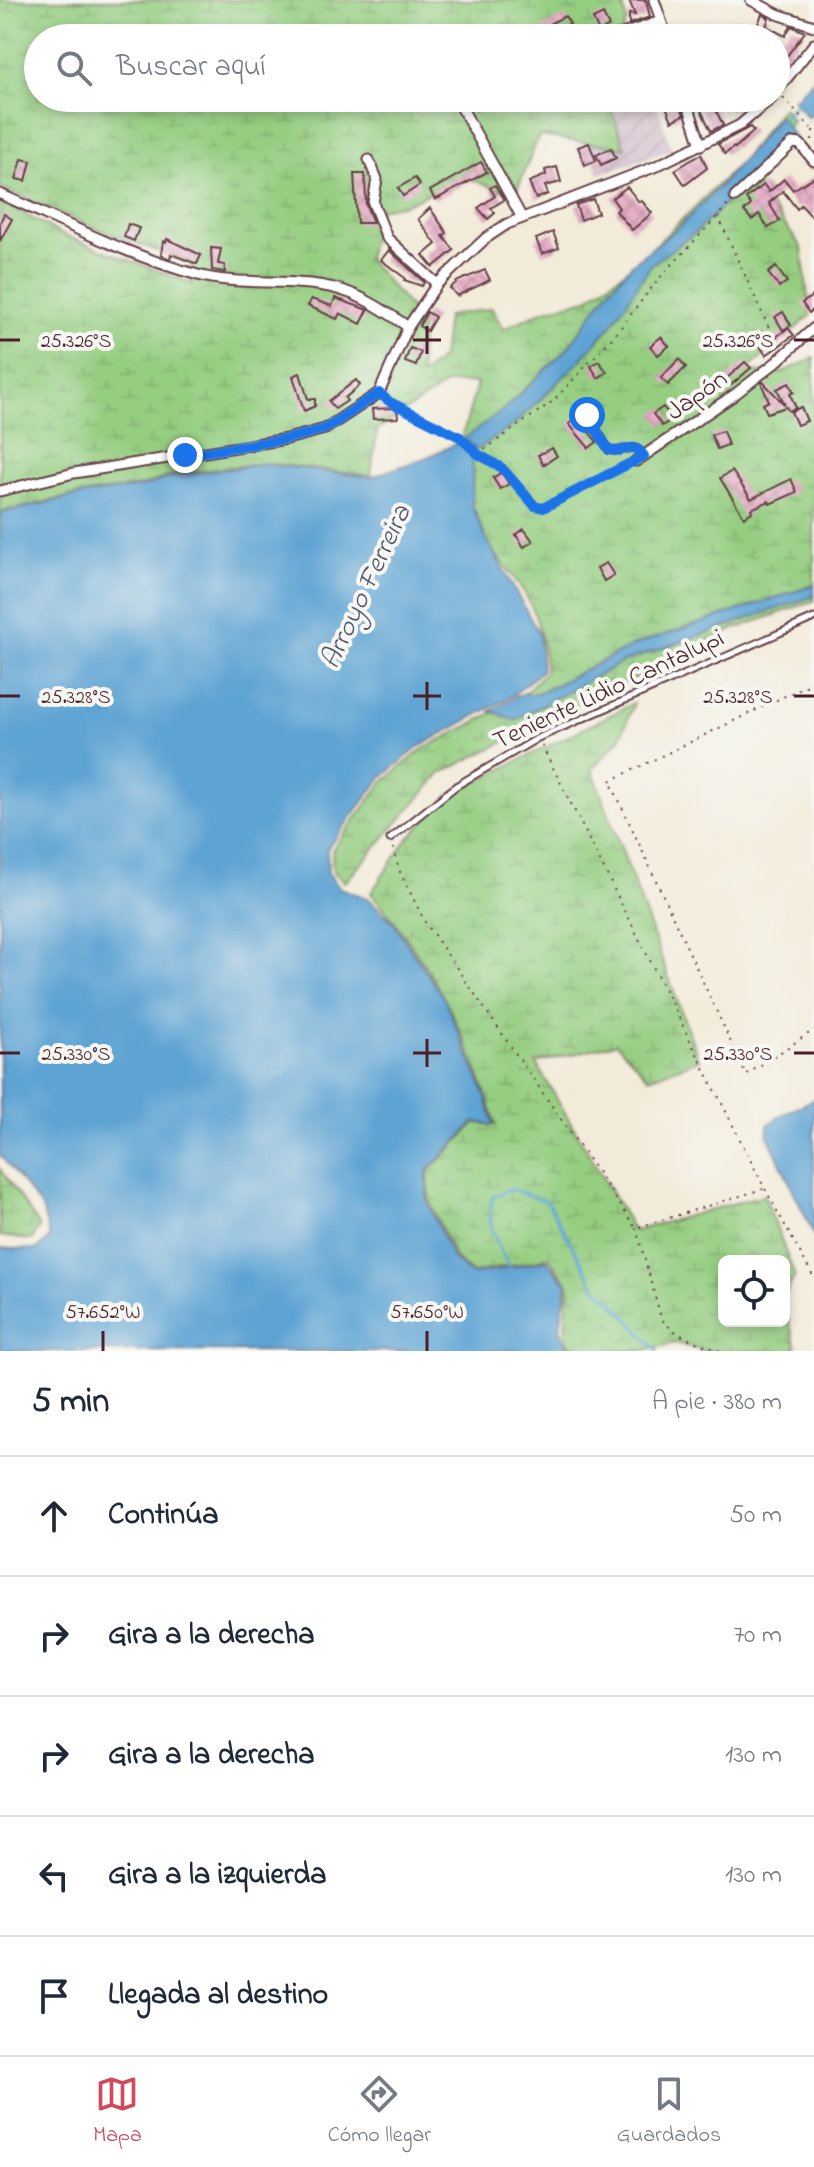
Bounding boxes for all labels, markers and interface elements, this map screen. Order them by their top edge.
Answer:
search box [24,24,790,112]
icon: search [52,46,96,90]
text: Buscar aquí [116,46,266,90]
text: 25.326°S [41,328,111,357]
text: 25.326°S [703,328,773,357]
street label: Japón [659,362,736,431]
route start [569,397,605,433]
route end [167,437,203,473]
water label: Arroyo Ferreira [311,498,423,676]
street label: Teniente Lidio Cantalupi [488,620,731,761]
text: 25.328°S [41,684,111,713]
text: 25.328°S [703,684,773,713]
text: 25.330°S [42,1041,111,1070]
text: 25.330°S [704,1041,773,1070]
map controls [718,1255,790,1327]
button: locate [718,1255,790,1327]
text: 57.652°W [66,1299,140,1328]
text: 57.650°W [390,1299,464,1328]
text: 5 min [32,1378,109,1428]
text: A pie · 380 m [652,1384,782,1422]
icon: ahead [32,1494,76,1538]
text: Continúa [108,1494,218,1538]
text: 50 m [729,1497,782,1535]
icon: right [32,1614,76,1658]
text: Gira a la derecha [108,1614,314,1658]
text: 70 m [733,1617,782,1655]
icon: right [32,1734,76,1778]
text: Gira a la derecha [108,1734,314,1778]
text: 130 m [725,1737,782,1775]
icon: left [32,1854,76,1898]
text: Gira a la izquierda [108,1854,326,1898]
text: 130 m [725,1857,782,1895]
icon: arrive [32,1974,76,2018]
text: Llegada al destino [108,1974,328,2018]
tab: Mapa [93,2072,142,2152]
tab: Cómo llegar [328,2072,431,2152]
tab: Guardados [617,2072,721,2152]

